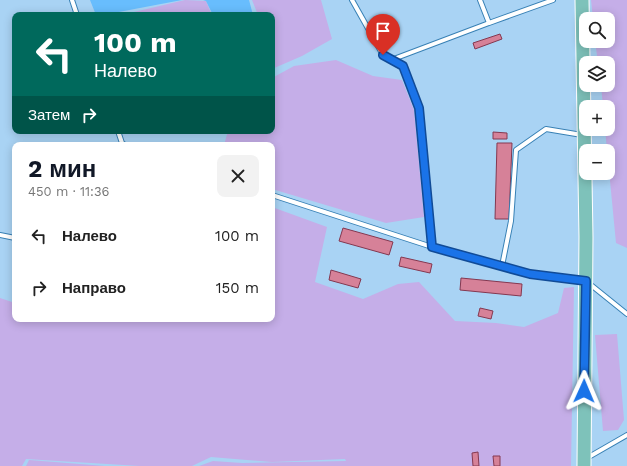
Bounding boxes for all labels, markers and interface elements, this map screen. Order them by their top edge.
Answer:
map controls [579,12,615,180]
button: search [579,12,615,48]
pin [366,14,400,55]
icon: arrive [372,20,394,42]
text: 100 m [94,26,177,59]
icon: left [28,28,80,80]
button: layers [579,56,615,92]
text: Налево [94,60,157,81]
button: + [579,100,615,136]
icon: right [78,104,100,126]
text: Затем [28,106,70,124]
button: − [579,144,615,180]
text: 2 мин [28,155,96,183]
button: close [217,155,259,197]
text: 450 m · 11:36 [28,184,109,199]
icon: left [28,225,50,247]
text: Налево [62,227,117,245]
text: 100 m [215,227,259,245]
icon: right [28,277,50,299]
text: Направо [62,279,126,297]
text: 150 m [216,279,259,297]
position arrow [563,370,605,412]

